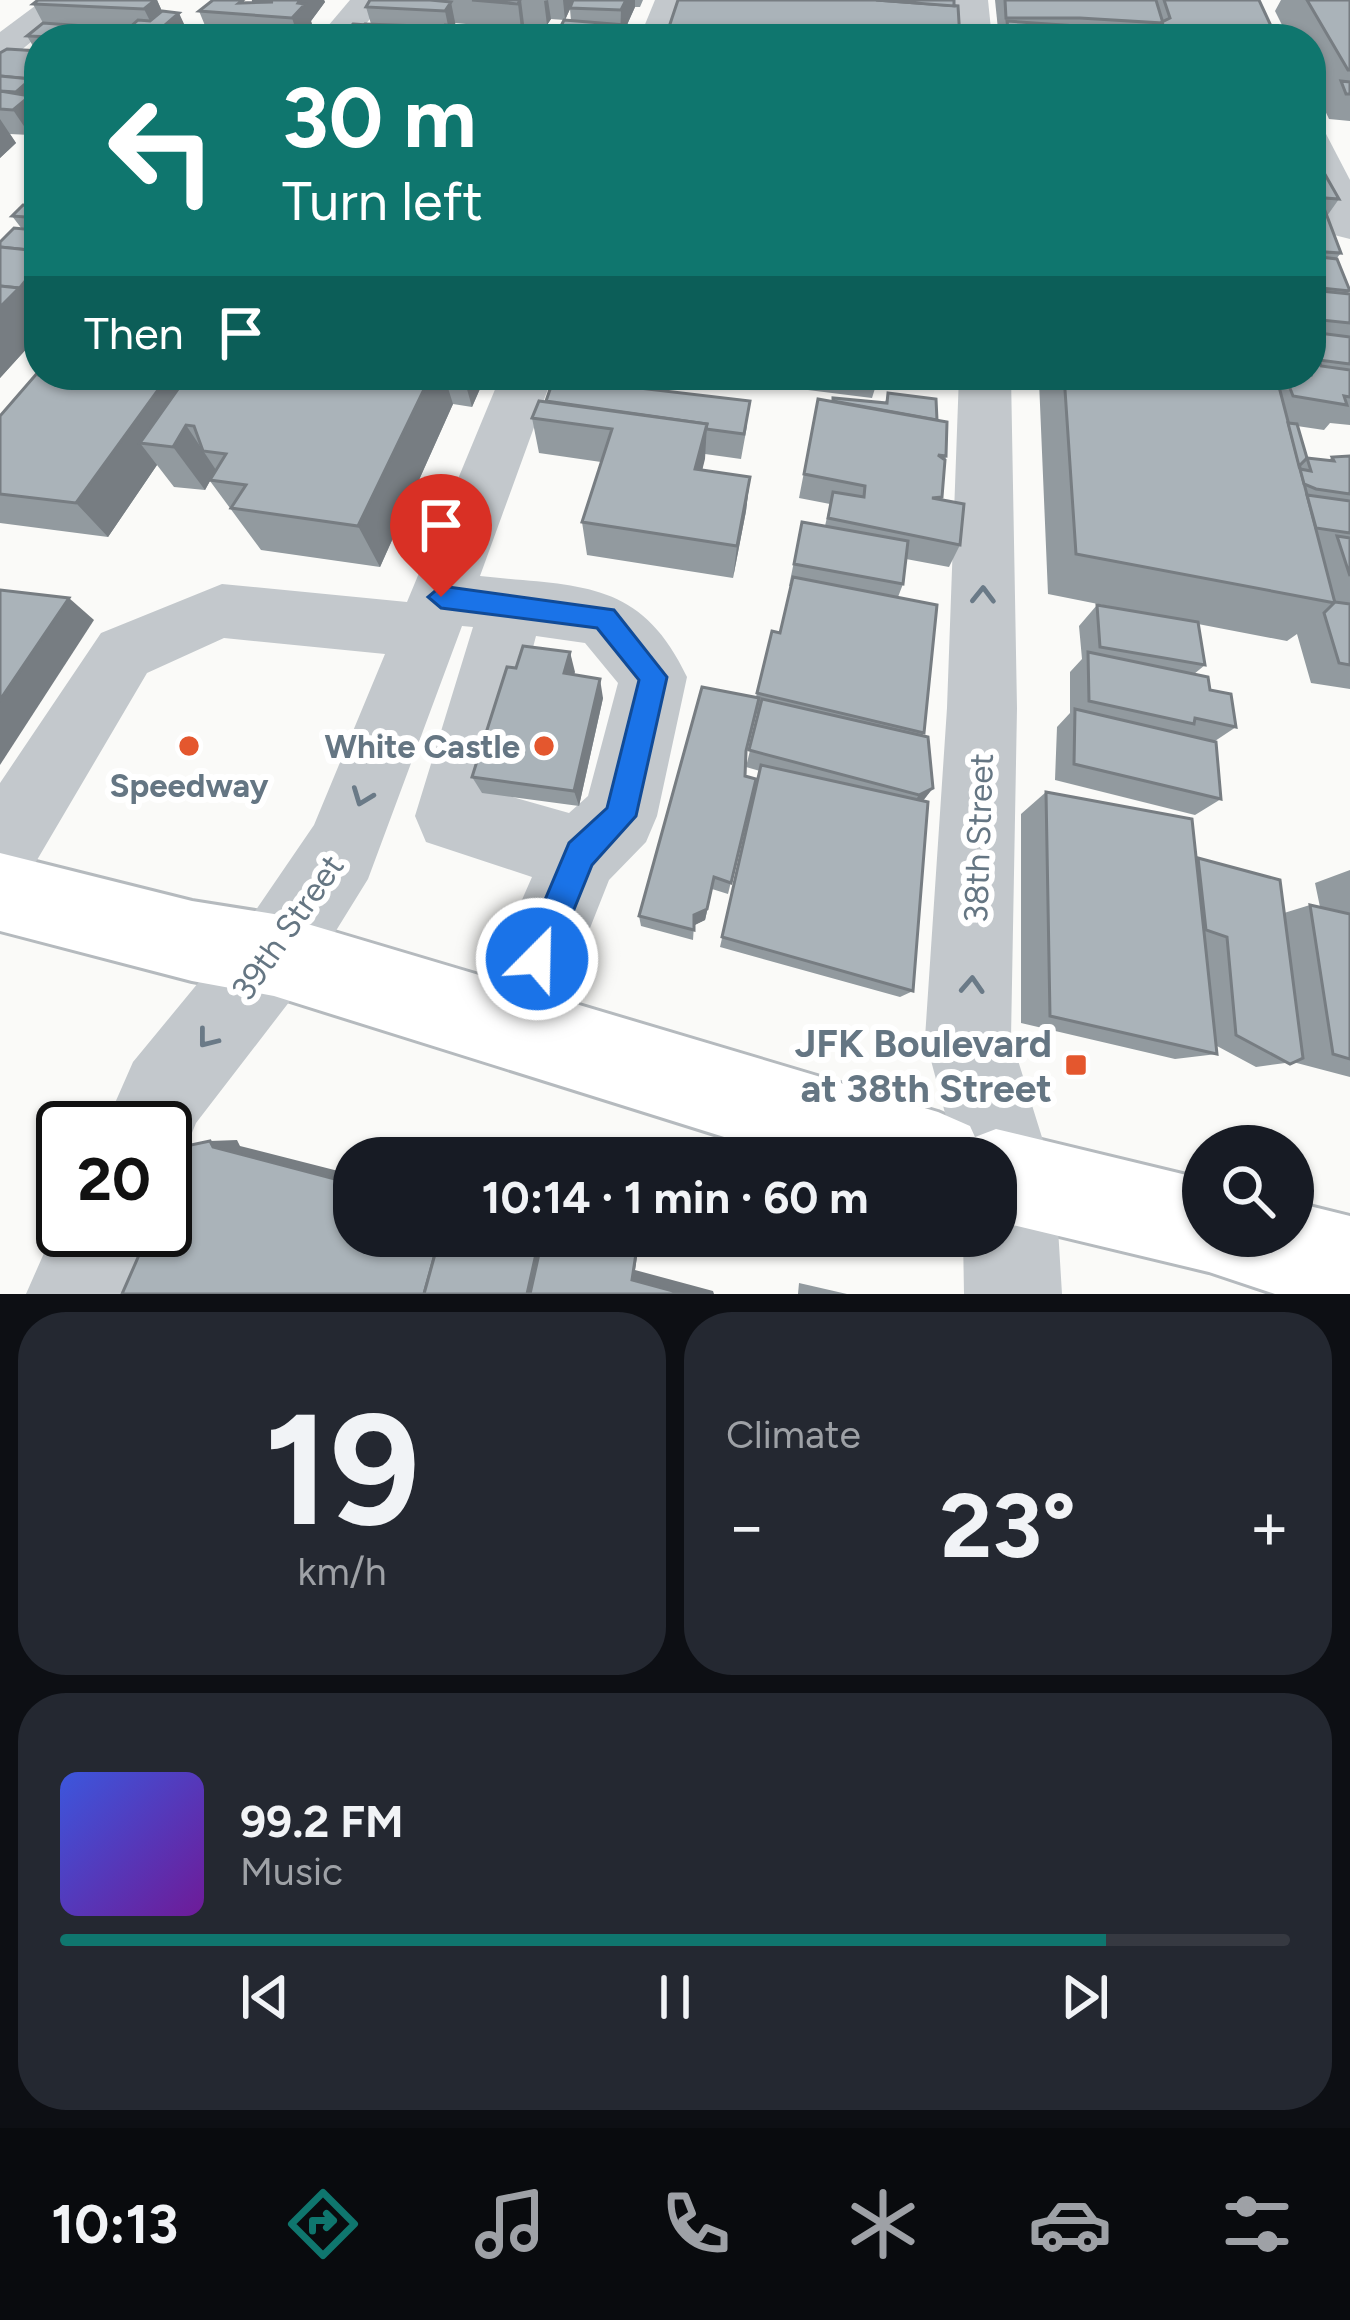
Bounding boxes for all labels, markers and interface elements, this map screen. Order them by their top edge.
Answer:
text: 30 m [282,67,476,168]
icon: left [84,72,240,228]
text: Turn left [282,169,483,234]
icon: arrive [208,300,274,366]
text: Then [84,306,184,360]
pin [390,474,492,597]
icon: arrive [408,492,474,558]
one-way arrow [970,585,996,603]
place label: White Castle [324,727,520,766]
marker: Speedway [176,733,202,759]
marker: White Castle [531,733,557,759]
street label: 38th Street [956,753,1001,923]
place label: Speedway [109,766,269,805]
one-way arrow [352,786,377,807]
street label: 39th Street [223,847,352,1007]
position arrow [474,896,600,1022]
one-way arrow [959,975,985,994]
place label: JFK Boulevard at 38th Street [795,1020,1052,1112]
one-way arrow [200,1026,221,1048]
marker: JFK Boulevard at 38th Street [1063,1052,1089,1078]
speed limit sign: 20 [36,1101,192,1257]
map controls [1182,1125,1314,1257]
button: search [1182,1125,1314,1257]
text: 10:14 · 1 min · 60 m [482,1170,868,1224]
text: 19 [264,1376,420,1563]
text: Climate [726,1411,861,1458]
text: 23° [940,1471,1076,1580]
text: − [726,1486,767,1566]
text: + [1249,1486,1290,1566]
text: km/h [297,1548,387,1595]
text: 99.2 FM [240,1794,404,1848]
text: Music [240,1848,343,1895]
icon: previous [232,1964,298,2030]
icon: pause [642,1964,708,2030]
icon: next [1052,1964,1118,2030]
icon: directions [281,2182,365,2266]
icon: music [468,2182,552,2266]
icon: phone [654,2182,738,2266]
icon: climate [841,2182,925,2266]
icon: car [1028,2182,1112,2266]
icon: filters [1215,2182,1299,2266]
text: 10:13 [51,2192,178,2257]

